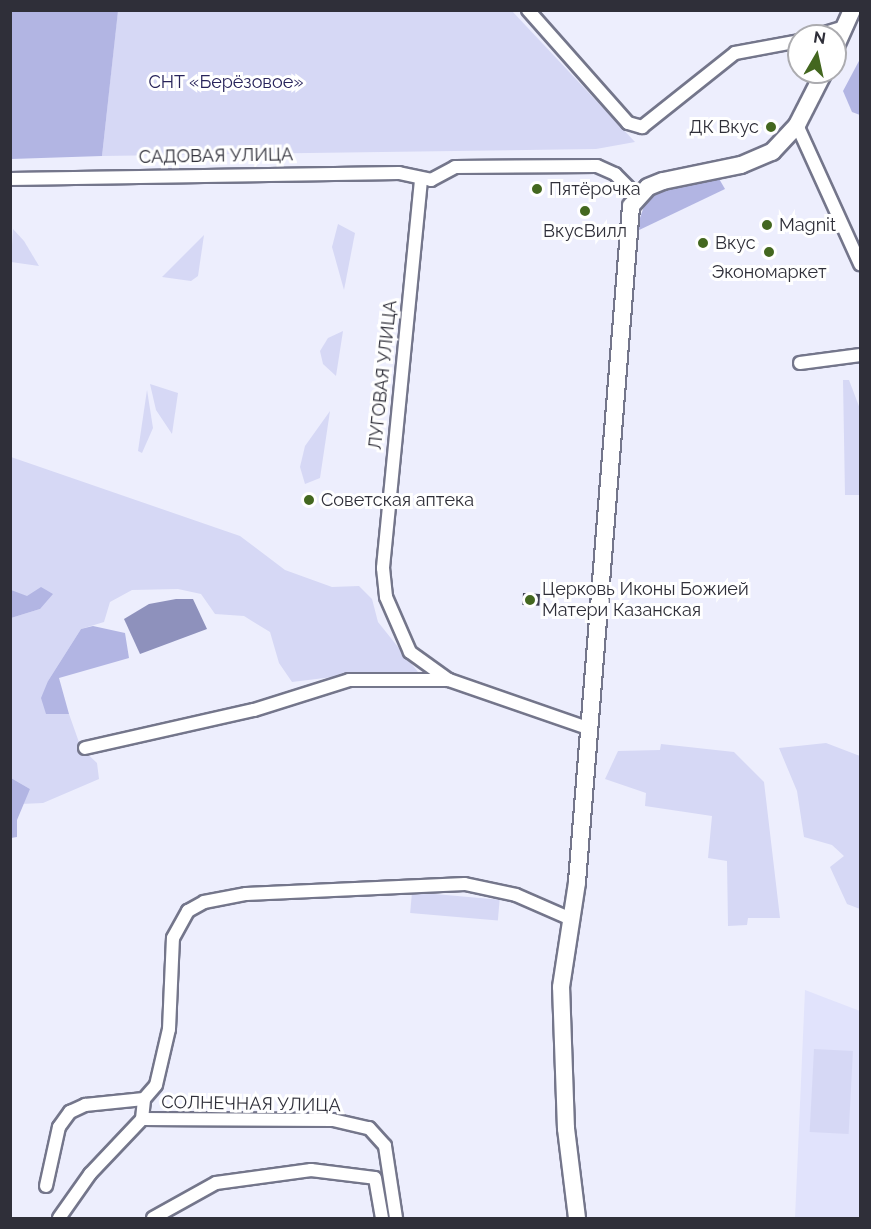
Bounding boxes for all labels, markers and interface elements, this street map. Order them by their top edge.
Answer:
north arrow [787,24,847,84]
text: N [812,27,827,48]
park label: СНТ «Берёзовое» [148,71,304,93]
place label: ДК Вкус [689,116,759,138]
marker: ДК Вкус [764,120,778,134]
street label: САДОВАЯ УЛИЦА [139,144,293,168]
place label: Пятёрочка [549,178,641,200]
marker: Пятёрочка [530,182,544,196]
marker: ВкусВилл [578,204,592,218]
place label: Magnit [779,214,836,236]
marker: Magnit [760,218,774,232]
place label: ВкусВилл [543,220,627,242]
place label: Вкус [715,232,756,254]
marker: Вкус [696,236,710,250]
marker: Экономаркет [762,245,776,259]
place label: Экономаркет [711,261,827,283]
street label: ЛУГОВАЯ УЛИЦА [364,299,402,451]
place label: Советская аптека [321,489,474,511]
marker: Советская аптека [302,493,316,507]
place label: Церковь Иконы Божией Матери Казанская [542,579,749,622]
marker: Церковь Иконы Божией Матери Казанская [523,593,537,607]
street label: СОЛНЕЧНАЯ УЛИЦА [161,1092,341,1116]

